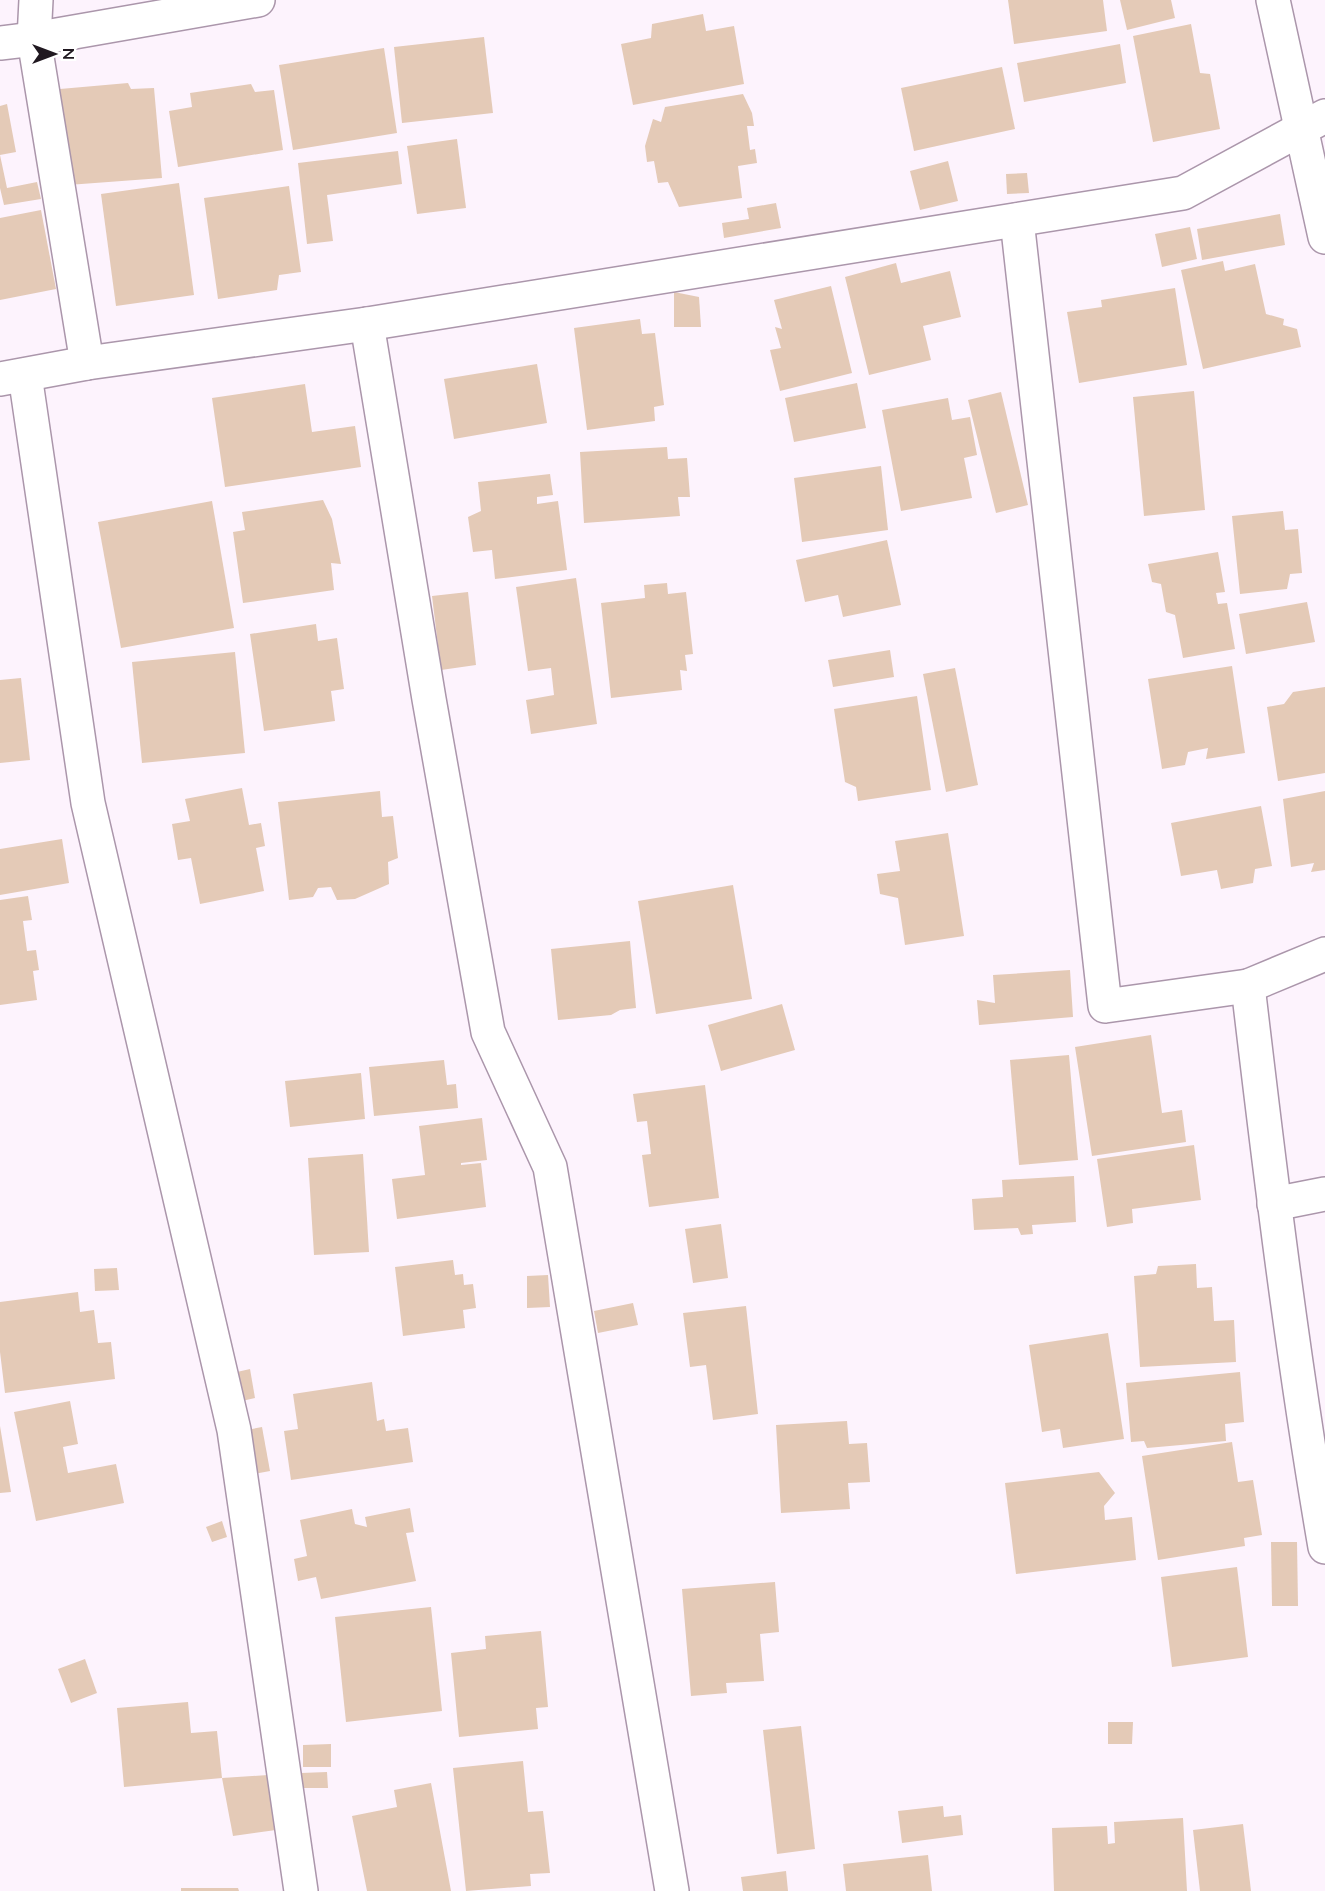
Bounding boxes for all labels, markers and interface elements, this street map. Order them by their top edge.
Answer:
north arrow [24,24,84,84]
text: N [60,48,79,60]

